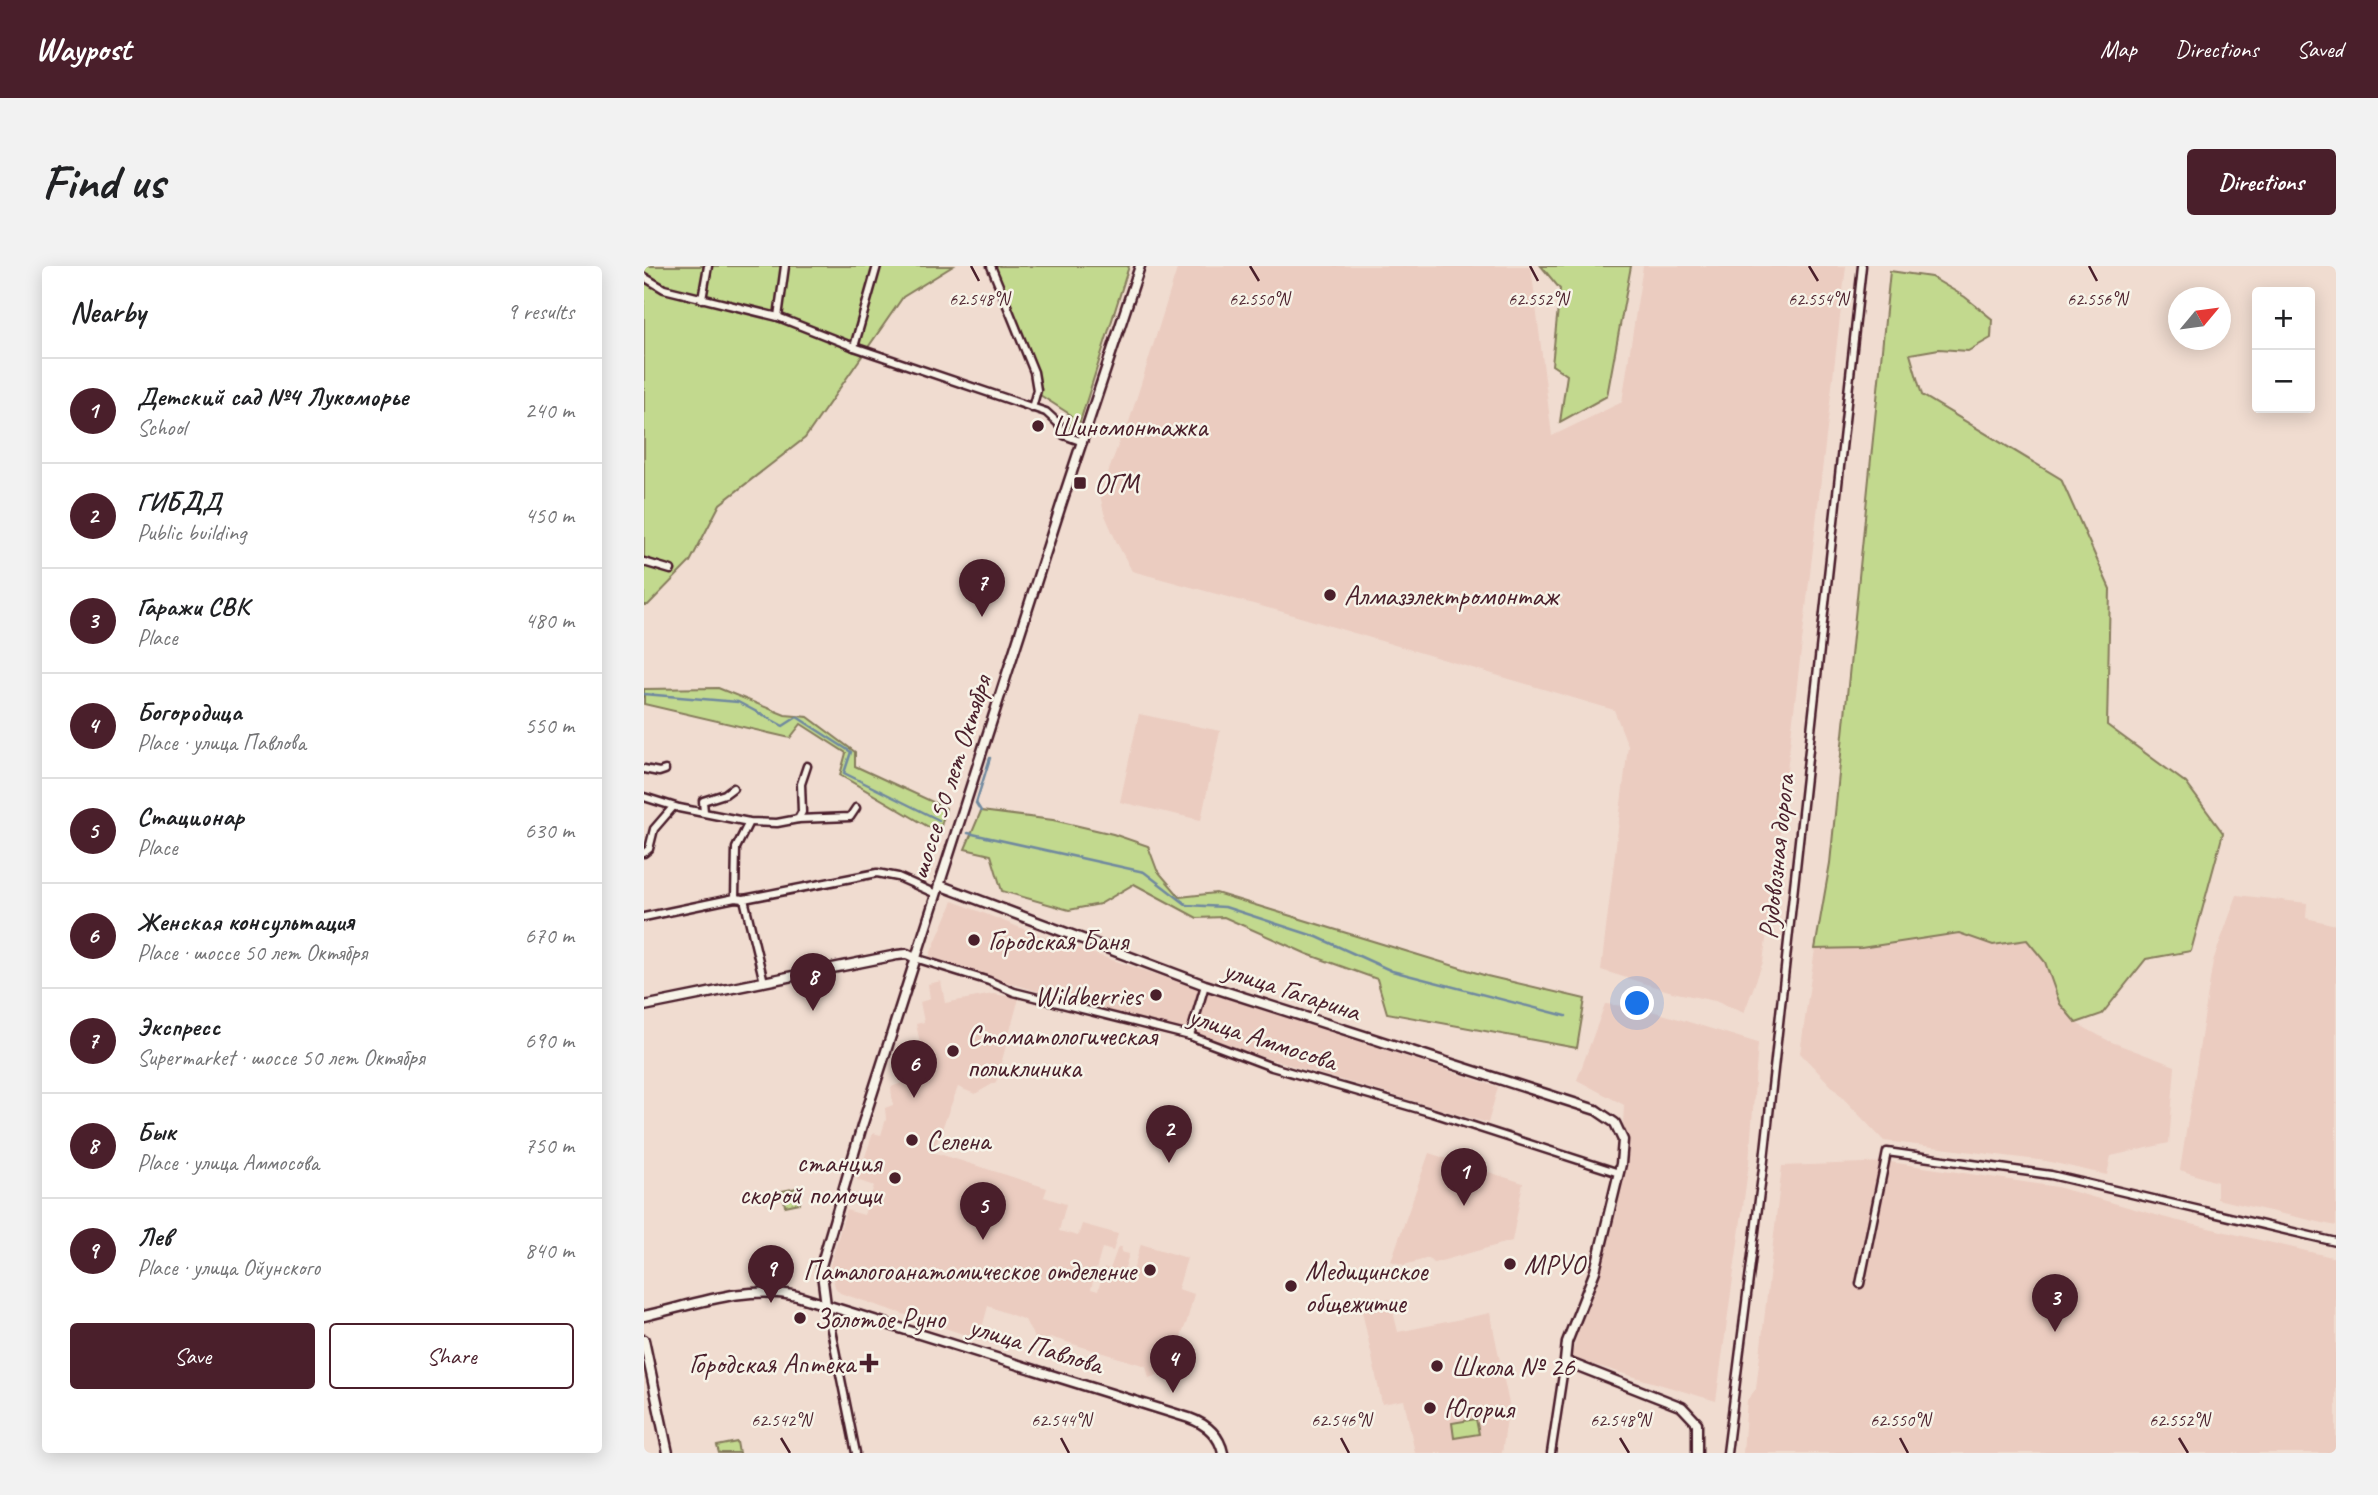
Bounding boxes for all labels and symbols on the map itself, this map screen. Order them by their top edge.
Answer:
north arrow [2168,287,2231,350]
text: 62.548°N [949,288,1012,310]
text: 62.550°N [1229,288,1292,310]
text: 62.552°N [1508,288,1571,310]
text: 62.554°N [1788,288,1851,310]
text: 62.556°N [2067,288,2130,310]
place label: Шиномонтажка [1052,409,1209,444]
marker: Шиномонтажка [1030,418,1046,434]
place label: ОГМ [1094,466,1141,501]
marker: ОГМ [1072,475,1088,491]
pin: 7 [959,559,1005,617]
place label: Алмазэлектромонтаж [1344,578,1560,613]
marker: Алмазэлектромонтаж [1322,587,1338,603]
street label: шоссе 50 лет Октября [901,668,1000,883]
street label: Рудовозная дорога [1750,771,1802,941]
place label: Городская Баня [988,923,1130,958]
marker: Городская Баня [966,932,982,948]
street label: улица Гагарина [1217,951,1366,1029]
pin: 8 [790,953,836,1011]
place label: Wildberries [1035,978,1144,1013]
your location [1620,986,1654,1020]
marker: Wildberries [1148,987,1164,1003]
street label: улица Аммосова [1183,997,1344,1079]
place label: Стоматологическая поликлиника [967,1018,1159,1085]
pin: 6 [891,1040,937,1098]
marker: Стоматологическая поликлиника [945,1043,961,1059]
pin: 2 [1146,1105,1192,1163]
place label: Селена [926,1123,993,1158]
marker: Селена [904,1132,920,1148]
place label: станция скорой помощи [739,1145,884,1212]
pin: 1 [1441,1148,1487,1206]
marker: станция скорой помощи [887,1170,903,1186]
pin: 5 [960,1182,1006,1240]
pin: 9 [748,1245,794,1303]
place label: МРУО [1524,1247,1588,1282]
place label: Паталогоанатомическое отделение [803,1253,1138,1288]
place label: Медицинское общежитие [1305,1253,1429,1320]
marker: МРУО [1502,1256,1518,1272]
marker: Паталогоанатомическое отделение [1142,1262,1158,1278]
pin: 3 [2032,1274,2078,1332]
marker: Медицинское общежитие [1283,1278,1299,1294]
place label: Золотое Руно [814,1301,947,1336]
street label: улица Павлова [963,1308,1109,1383]
marker: Золотое Руно [792,1310,808,1326]
pin: 4 [1150,1335,1196,1393]
place label: Городская Аптека [689,1346,858,1381]
place label: Школа № 26 [1451,1349,1576,1384]
marker: Городская Аптека [861,1355,877,1371]
marker: Школа № 26 [1429,1358,1445,1374]
place label: Югория [1444,1391,1516,1426]
marker: Югория [1422,1400,1438,1416]
text: 62.542°N [751,1409,814,1431]
text: 62.544°N [1031,1409,1094,1431]
text: 62.546°N [1311,1409,1374,1431]
text: 62.548°N [1590,1409,1653,1431]
text: 62.550°N [1870,1409,1933,1431]
text: 62.552°N [2149,1409,2212,1431]

